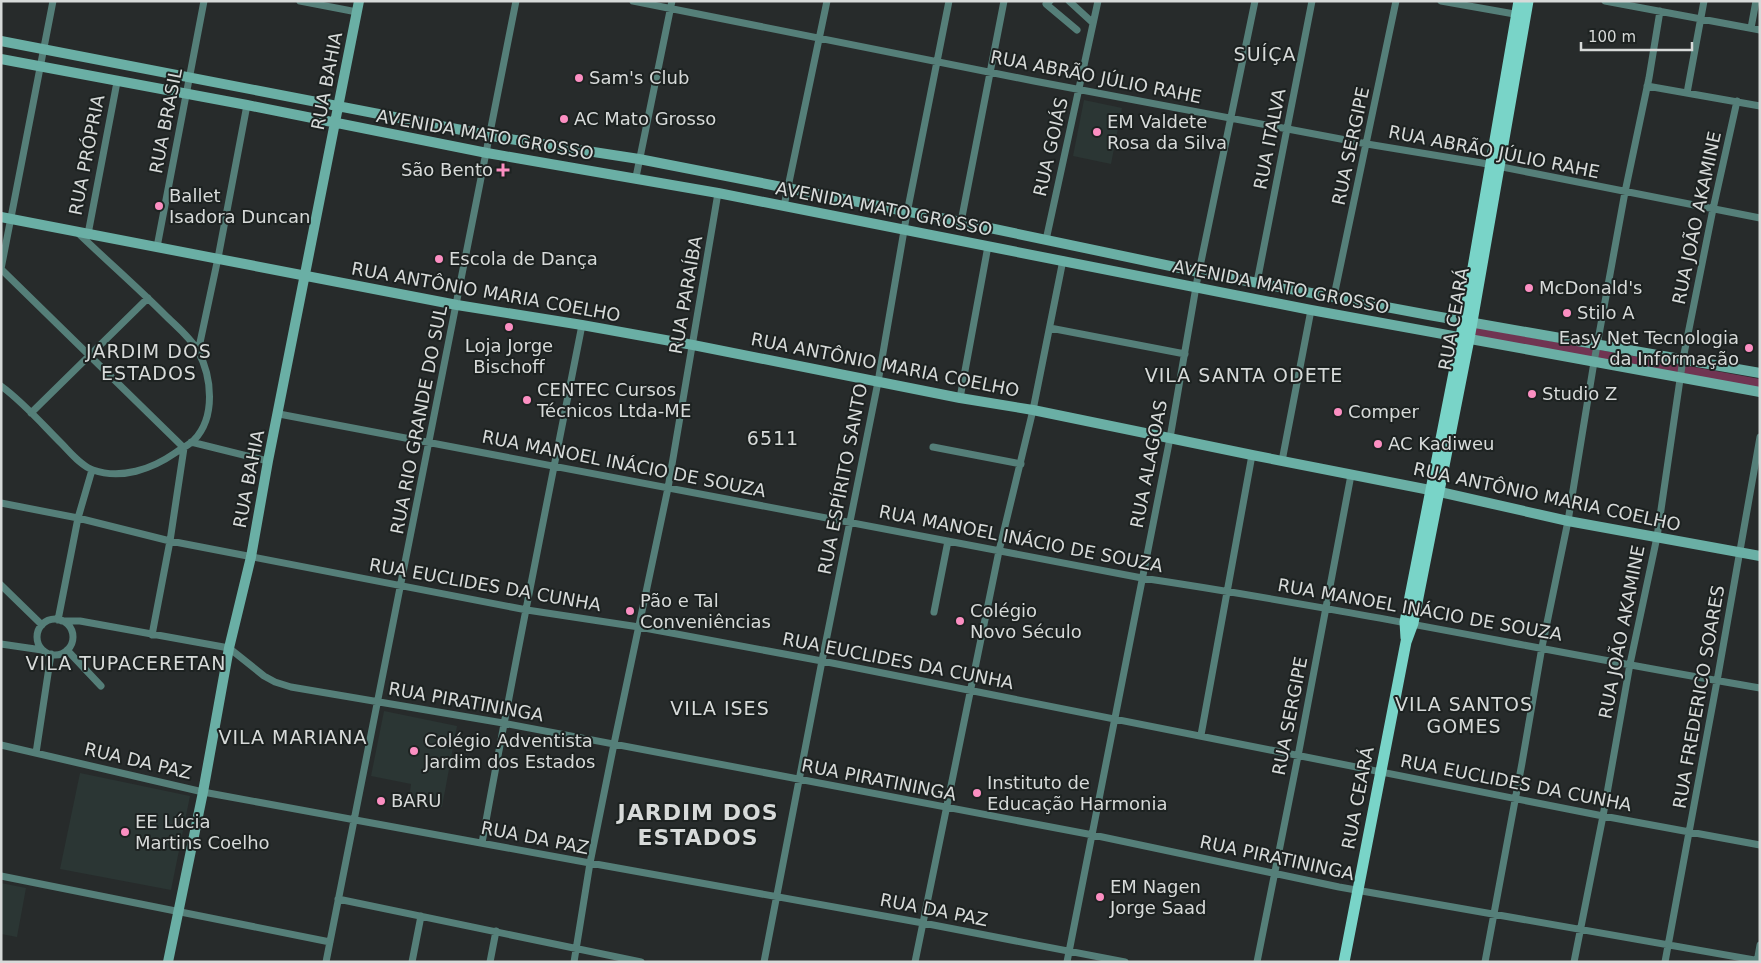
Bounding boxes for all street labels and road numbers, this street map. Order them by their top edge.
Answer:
street label: RUA BAHIA [307,29,346,132]
street label: RUA ABRÃO JÚLIO RAHE [989,46,1204,107]
street label: RUA BRASIL [145,66,186,175]
street label: RUA SERGIPE [1328,85,1373,207]
street label: RUA ITALVA [1249,86,1290,191]
street label: RUA PRÓPRIA [65,92,109,217]
street label: RUA GOIÁS [1029,95,1072,198]
street label: AVENIDA MATO GROSSO [375,105,595,164]
street label: RUA ABRÃO JÚLIO RAHE [1387,121,1602,182]
street label: RUA JOÃO AKAMINE [1668,129,1725,306]
street label: AVENIDA MATO GROSSO [774,177,994,240]
street label: RUA PARAÍBA [665,233,706,356]
street label: AVENIDA MATO GROSSO [1171,255,1391,318]
street label: RUA ANTÔNIO MARIA COELHO [350,257,622,326]
street label: RUA CEARÁ [1434,265,1473,372]
street label: RUA RIO GRANDE DO SUL [386,304,451,536]
street label: RUA ANTÔNIO MARIA COELHO [749,328,1021,401]
street label: RUA ESPÍRITO SANTO [814,382,871,576]
street label: RUA ALAGOAS [1126,398,1171,530]
street label: RUA MANOEL INÁCIO DE SOUZA [480,426,769,502]
street label: RUA BAHIA [229,427,268,530]
street label: RUA ANTÔNIO MARIA COELHO [1411,458,1683,535]
street label: RUA MANOEL INÁCIO DE SOUZA [877,501,1166,577]
street label: RUA JOÃO AKAMINE [1594,543,1649,721]
street label: RUA EUCLIDES DA CUNHA [367,554,603,615]
street label: RUA MANOEL INÁCIO DE SOUZA [1276,574,1565,645]
street label: RUA FREDERICO SOARES [1669,584,1729,810]
street label: RUA EUCLIDES DA CUNHA [781,628,1016,693]
street label: RUA SERGIPE [1268,655,1311,777]
street label: RUA PIRATININGA [387,678,546,726]
street label: RUA DA PAZ [82,738,194,783]
street label: RUA CEARÁ [1337,744,1378,851]
street label: RUA EUCLIDES DA CUNHA [1399,750,1634,815]
street label: RUA PIRATININGA [800,754,959,805]
street label: RUA DA PAZ [479,817,591,858]
street label: RUA PIRATININGA [1198,831,1357,884]
street label: RUA DA PAZ [878,889,990,930]

